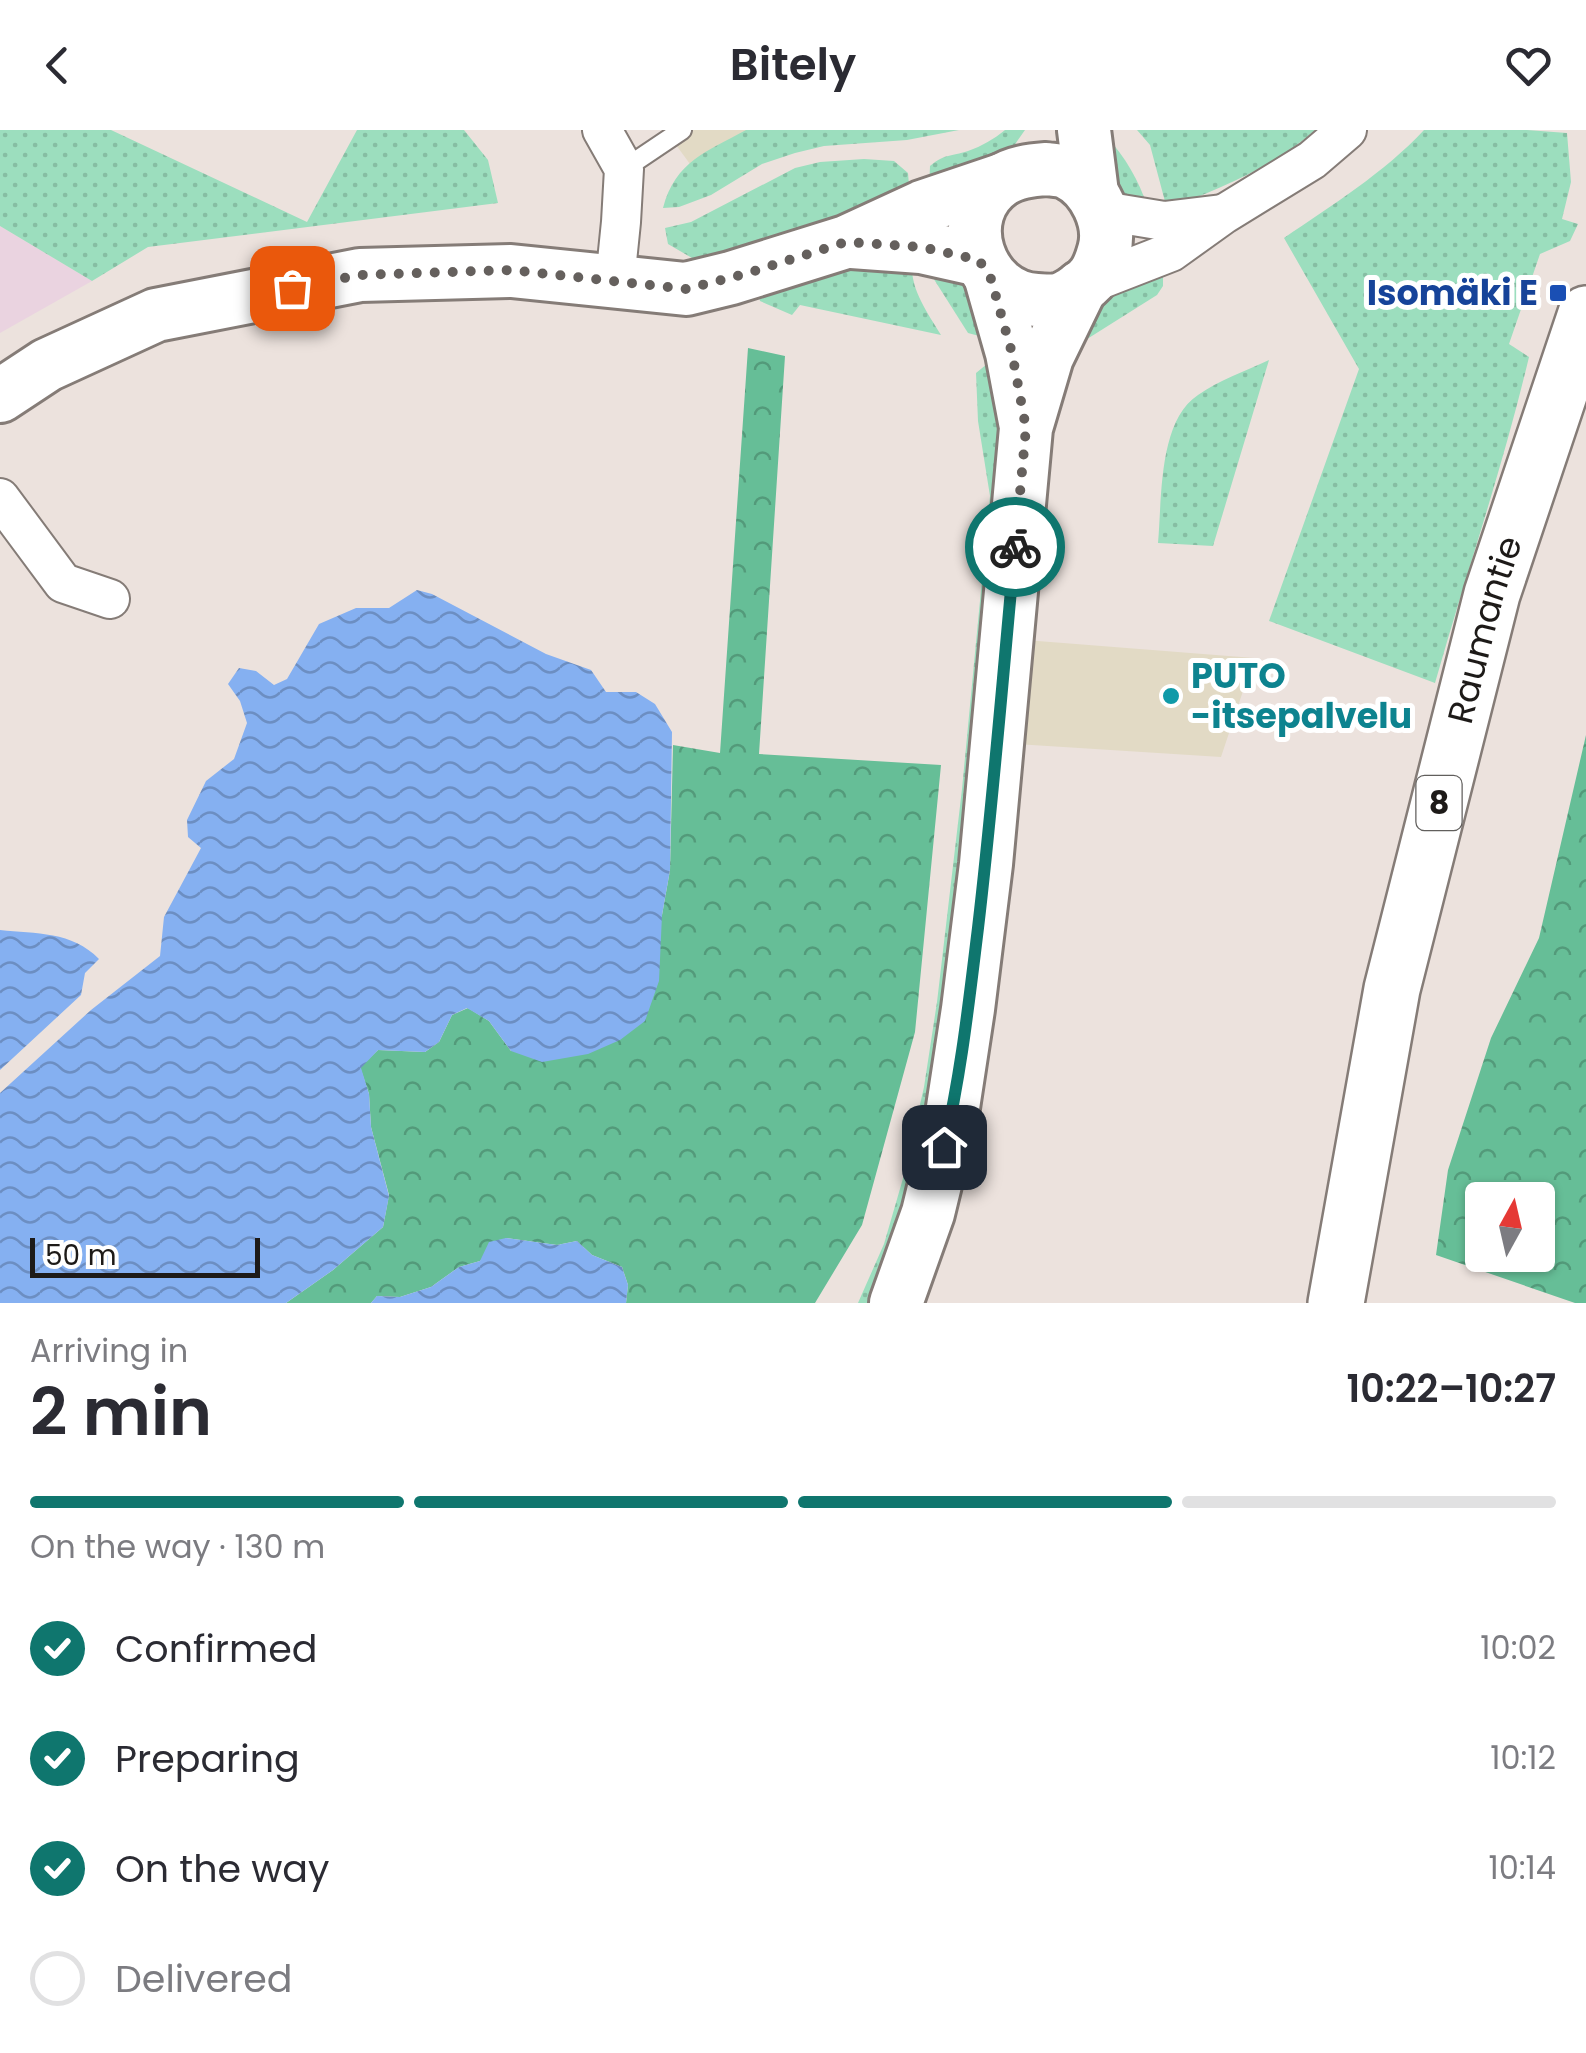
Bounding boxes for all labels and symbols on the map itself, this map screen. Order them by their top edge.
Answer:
pin [250,246,335,331]
place label: Isomäki E [1367,268,1538,317]
marker: Isomäki E [1547,282,1569,304]
courier [965,497,1065,597]
street label: Raumantie [1435,529,1534,729]
place label: PUTO -itsepalvelu [1191,651,1412,740]
marker: PUTO -itsepalvelu [1160,685,1182,707]
road number: 8 [1416,776,1462,830]
pin [902,1105,987,1190]
north arrow [1465,1182,1555,1272]
scale bar [30,1233,260,1278]

